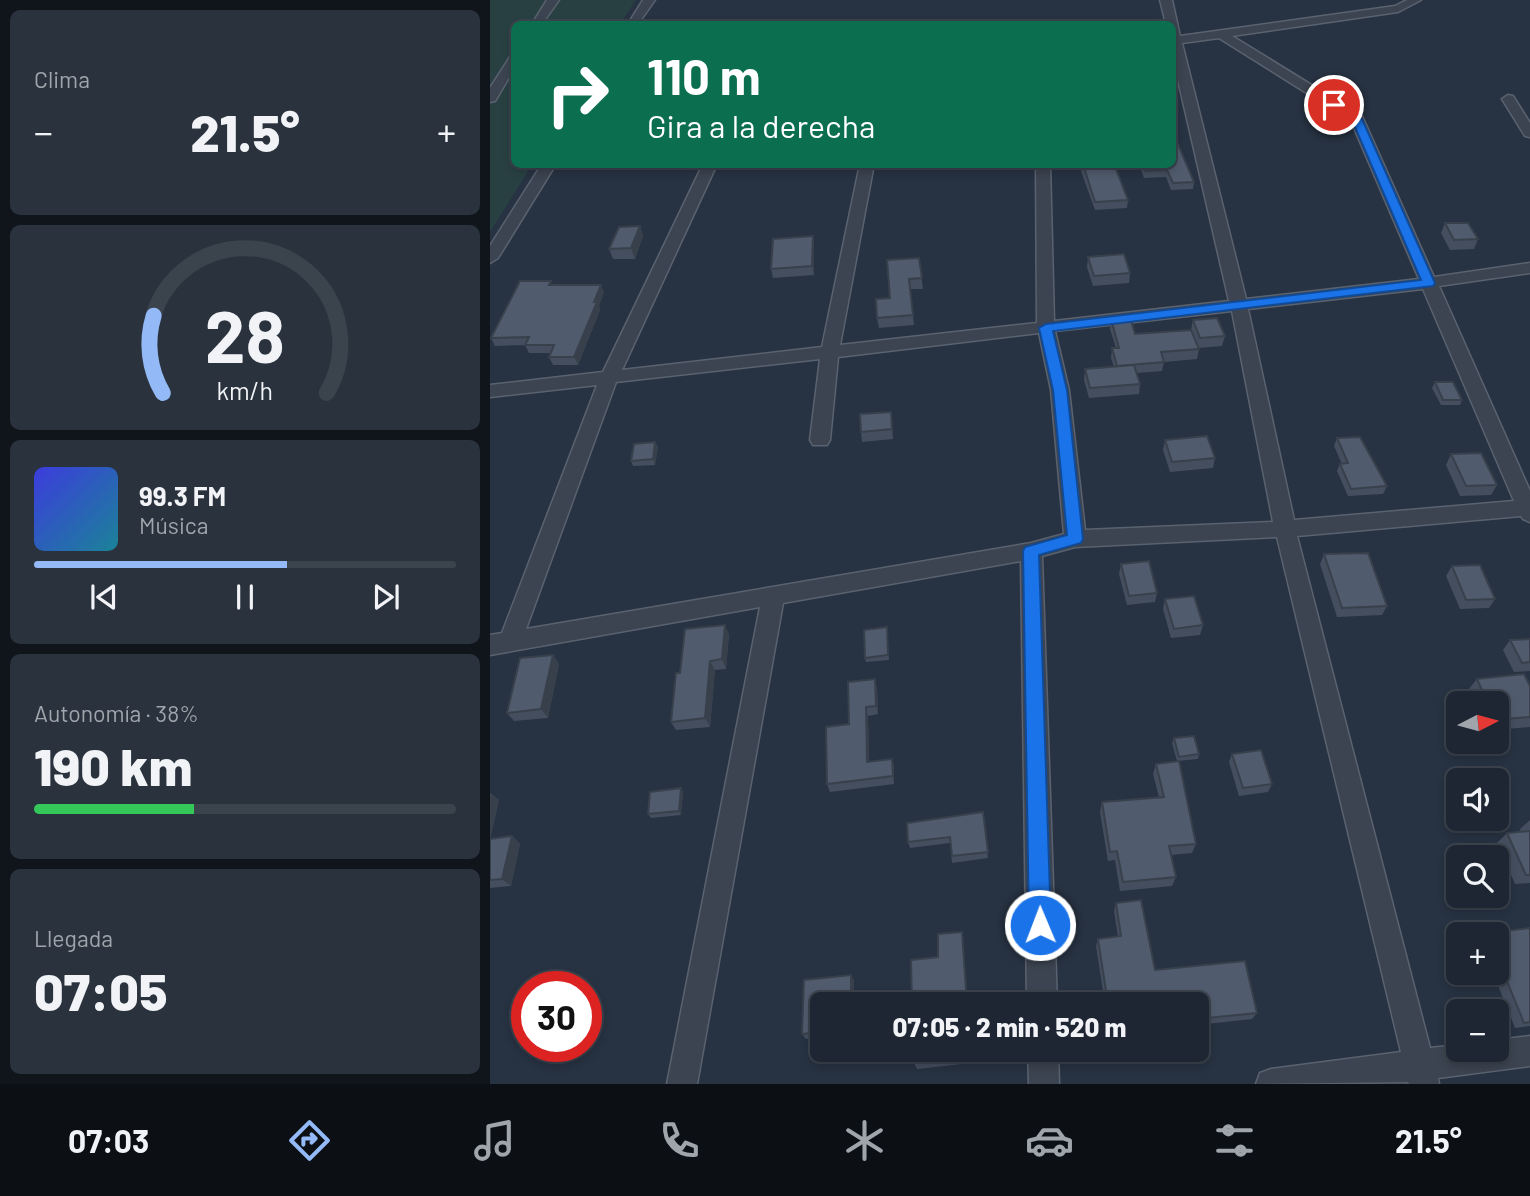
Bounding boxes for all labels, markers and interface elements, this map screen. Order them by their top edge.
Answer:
text: 110 m [647,46,761,105]
icon: right [532,49,623,140]
text: Clima [34,65,90,93]
pin [1304,75,1364,135]
icon: arrive [1315,86,1353,124]
text: 21.5° [190,100,300,162]
text: Gira a la derecha [647,106,875,144]
text: − [34,108,53,154]
text: + [437,108,456,154]
text: 28 [205,291,285,379]
text: km/h [217,375,273,405]
text: 99.3 FM [139,480,226,511]
text: Música [139,511,208,539]
icon: previous [85,578,123,616]
icon: pause [226,578,264,616]
icon: next [367,578,405,616]
north arrow [1446,691,1508,754]
map controls [1446,691,1509,1062]
text: Autonomía · 38% [34,699,199,727]
text: 190 km [34,734,192,796]
button: sound [1446,768,1509,831]
button: search [1446,845,1509,908]
position arrow [1003,888,1077,962]
button: + [1446,922,1509,985]
text: Llegada [34,924,113,952]
text: 07:05 [34,959,167,1021]
speed limit sign: 30 [511,971,602,1062]
button: − [1446,999,1509,1062]
text: 07:05 · 2 min · 520 m [893,1011,1126,1042]
icon: directions [285,1116,334,1165]
icon: music [470,1116,519,1165]
icon: phone [655,1116,704,1165]
icon: climate [840,1116,889,1165]
icon: car [1025,1116,1074,1165]
icon: filters [1210,1116,1259,1165]
text: 07:03 [68,1121,149,1159]
text: 21.5° [1395,1121,1462,1159]

